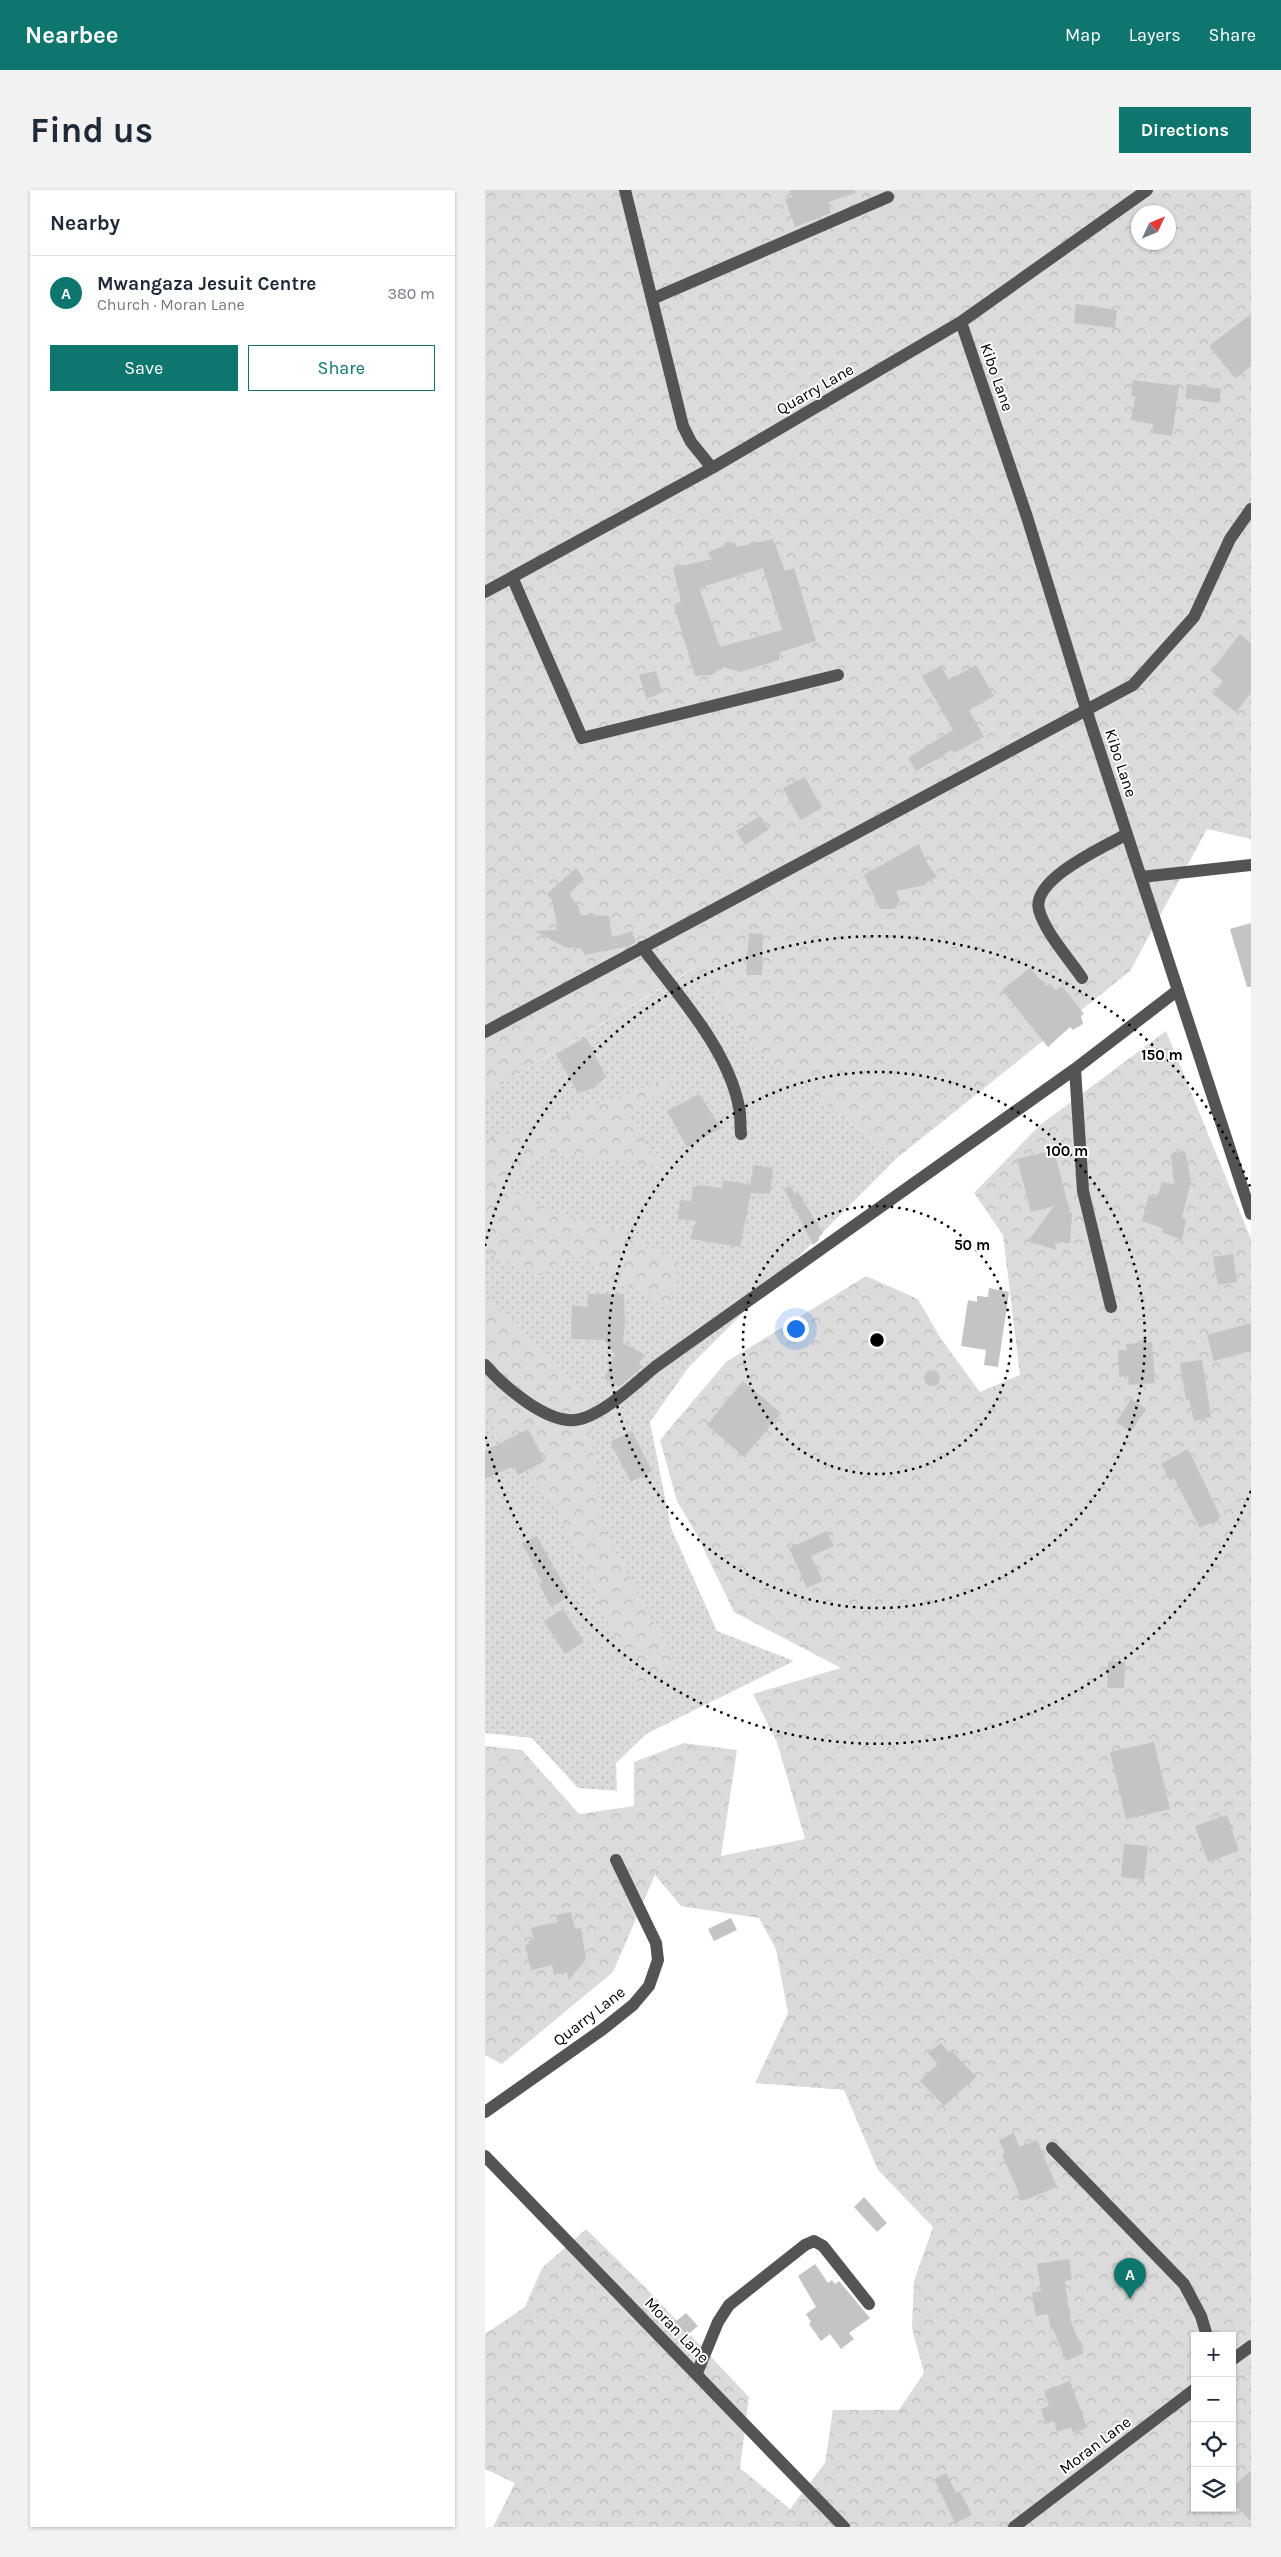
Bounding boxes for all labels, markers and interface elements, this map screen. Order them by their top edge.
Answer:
text: Nearbee [25,21,119,49]
text: Map [1065,24,1101,46]
text: Layers [1129,24,1181,46]
text: Share [1209,24,1256,46]
button: Directions [1119,107,1251,153]
text: Find us [30,110,153,151]
north arrow [1131,205,1176,250]
text: Nearby [50,211,120,235]
text: Mwangaza Jesuit Centre [97,273,316,295]
text: A [61,284,71,303]
text: 380 m [387,284,435,303]
text: Church · Moran Lane [97,295,245,314]
street label: Kibo Lane [977,340,1017,414]
button: Save [50,345,238,391]
button: Share [248,345,435,391]
street label: Quarry Lane [773,359,857,419]
street label: Kibo Lane [1101,726,1141,800]
text: 150 m [1141,1046,1183,1064]
text: 100 m [1046,1142,1088,1160]
text: 50 m [954,1236,990,1254]
your location [783,1316,809,1342]
centre of rings [868,1331,886,1349]
street label: Quarry Lane [549,1982,629,2050]
pin: A [1114,2258,1146,2299]
street label: Moran Lane [641,2293,713,2367]
map controls [1191,2332,1236,2512]
button: + [1191,2332,1236,2377]
button: − [1191,2377,1236,2422]
street label: Moran Lane [1056,2412,1134,2478]
button: locate [1191,2422,1236,2467]
button: layers [1191,2467,1236,2512]

